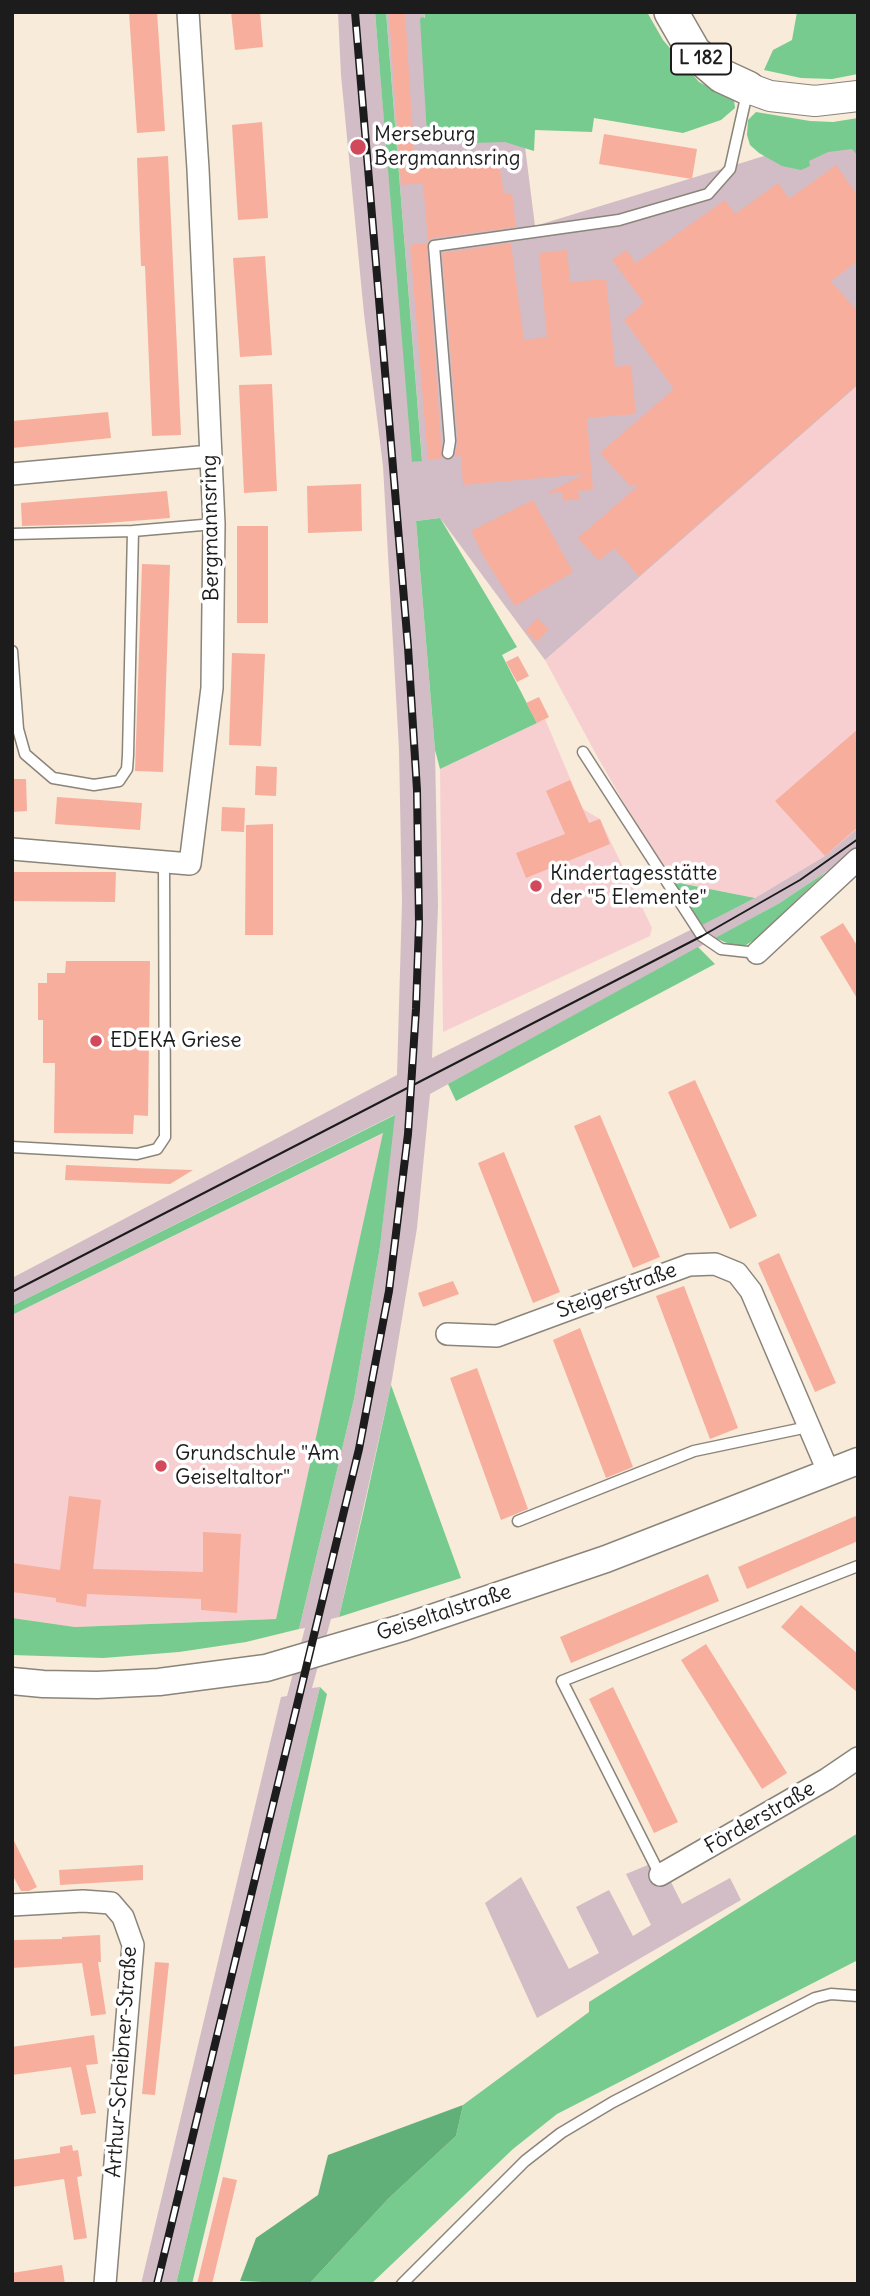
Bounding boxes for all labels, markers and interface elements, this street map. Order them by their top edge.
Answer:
road number: L 182 [671,44,731,74]
place label: Merseburg Bergmannsring [374,122,521,172]
marker: Merseburg Bergmannsring [348,137,368,157]
street label: Bergmannsring [197,455,225,601]
place label: Kindertagesstätte der "5 Elemente" [550,861,717,911]
marker: Kindertagesstätte der "5 Elemente" [528,878,544,894]
place label: EDEKA Griese [110,1028,242,1054]
marker: EDEKA Griese [88,1033,104,1049]
street label: Steigerstraße [554,1258,680,1324]
place label: Grundschule "Am Geiseltaltor" [175,1441,339,1491]
marker: Grundschule "Am Geiseltaltor" [153,1458,169,1474]
street label: Geiseltalstraße [373,1579,515,1647]
street label: Förderstraße [700,1776,820,1860]
street label: Arthur-Scheibner-Straße [101,1945,143,2179]

